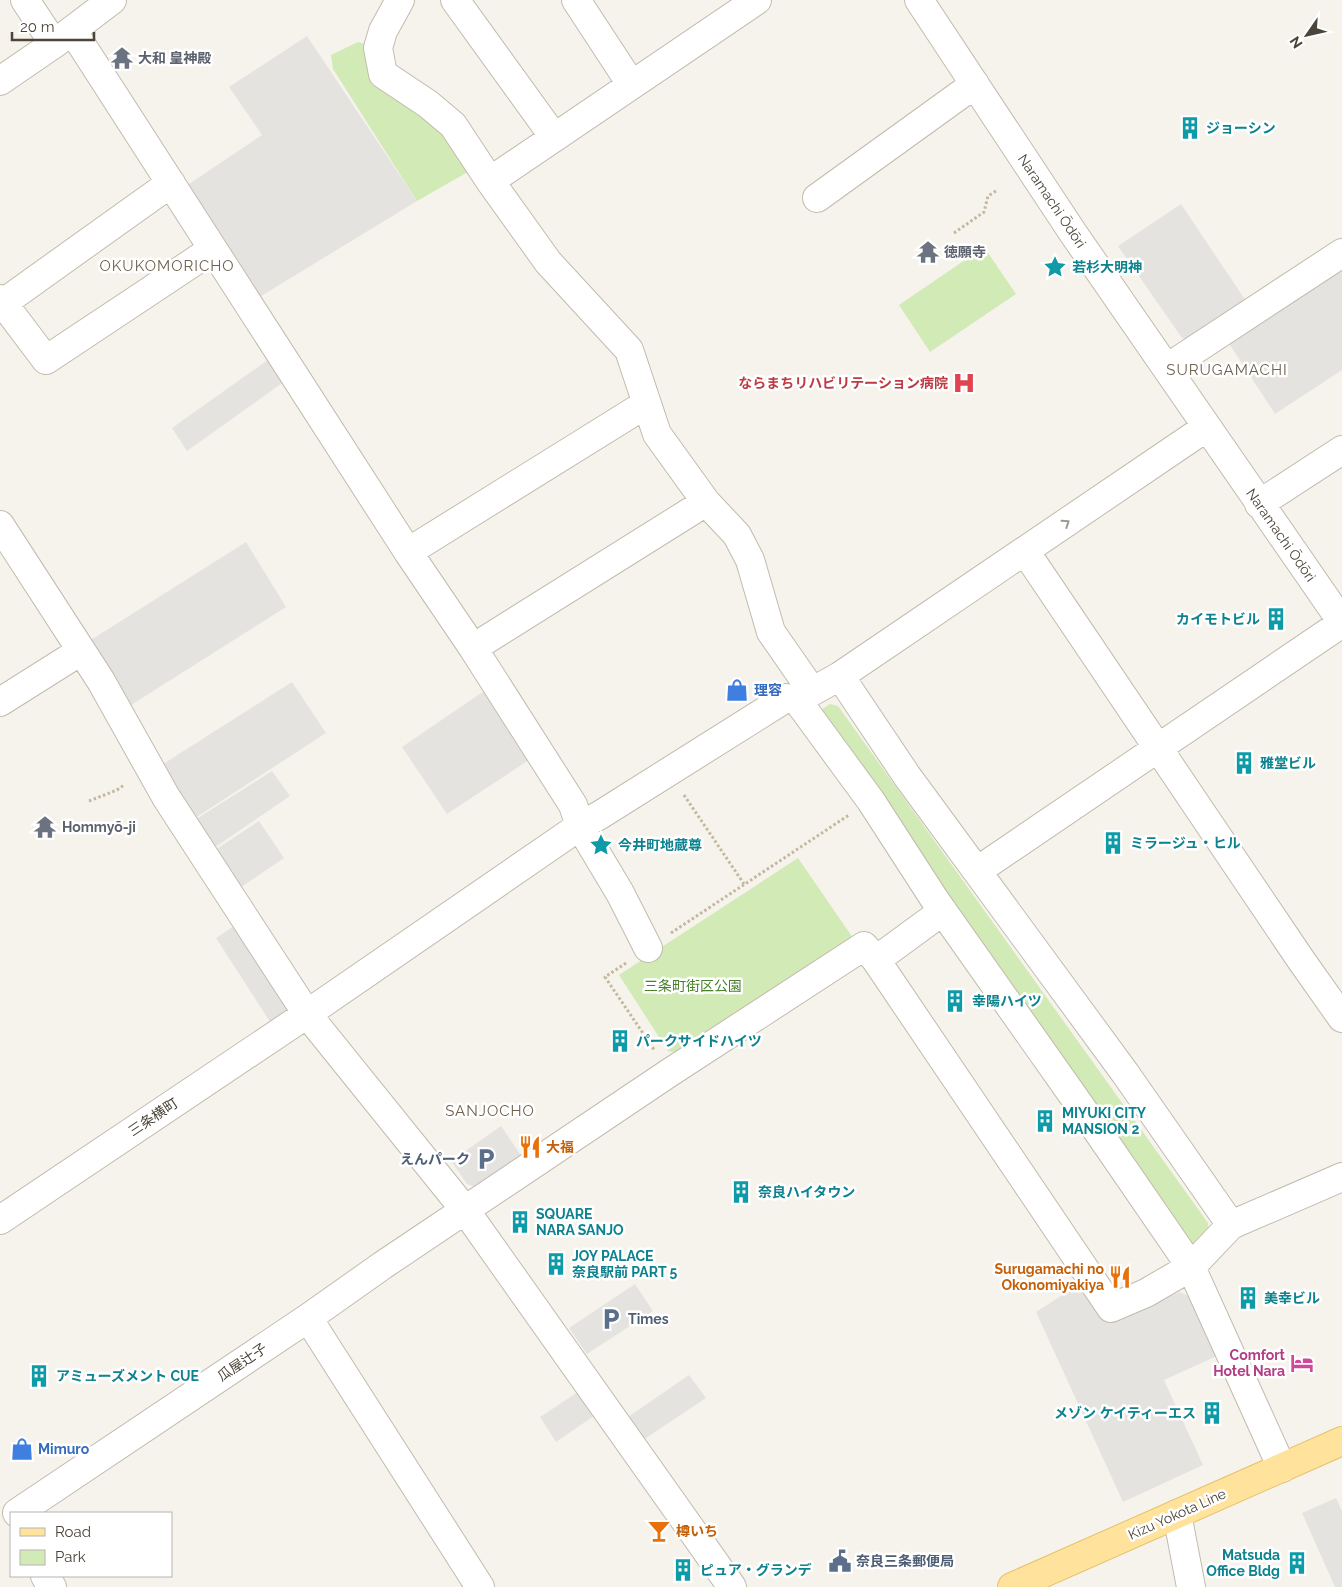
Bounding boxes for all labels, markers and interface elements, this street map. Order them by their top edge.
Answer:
scale bar [12,10,95,42]
north arrow [1282,10,1332,60]
text: 20 m [20,18,55,36]
text: N [1287,33,1306,51]
temple icon: 大和 皇神殿 [109,45,135,71]
place label: 大和 皇神殿 [138,50,211,66]
building icon: ジョーシン [1177,115,1203,141]
place label: ジョーシン [1206,120,1276,136]
street label: Naramachi Ōdōri [1015,151,1090,251]
temple icon: 徳願寺 [915,239,941,265]
place label: 徳願寺 [944,244,986,260]
place icon: 若杉大明神 [1042,254,1068,280]
district label: OKUKOMORICHO [99,257,235,275]
place label: 若杉大明神 [1072,259,1142,275]
district label: SURUGAMACHI [1166,361,1288,379]
hospital icon: ならまちリハビリテーション病院 [951,370,977,396]
place label: ならまちリハビリテーション病院 [738,375,948,391]
street label: Naramachi Ōdōri [1243,485,1320,584]
one-way arrow [1060,520,1069,529]
building icon: カイモトビル [1263,606,1289,632]
place label: カイモトビル [1176,611,1260,627]
shop icon: 理容 [724,677,750,703]
place label: 理容 [754,682,782,698]
building icon: 雅堂ビル [1231,750,1257,776]
place label: 雅堂ビル [1260,755,1316,771]
temple icon: Hommyō-ji [32,814,58,840]
place label: Hommyō-ji [62,819,136,835]
building icon: ミラージュ・ヒル [1100,830,1126,856]
place icon: 今井町地蔵尊 [588,832,614,858]
place label: ミラージュ・ヒル [1130,835,1241,851]
place label: 今井町地蔵尊 [618,837,702,853]
park label: 三条町街区公園 [644,978,742,994]
building icon: 幸陽ハイツ [942,988,968,1014]
place label: 幸陽ハイツ [972,993,1042,1009]
building icon: パークサイドハイツ [607,1028,633,1054]
place label: パークサイドハイツ [636,1033,762,1049]
street label: 三条横町 [125,1095,181,1139]
district label: SANJOCHO [445,1102,535,1120]
place label: MIYUKI CITY MANSION 2 [1062,1105,1147,1137]
building icon: MIYUKI CITY MANSION 2 [1032,1108,1058,1134]
restaurant icon: 大福 [517,1134,543,1160]
place label: 大福 [546,1139,574,1155]
parking icon: えんパーク [473,1146,499,1172]
place label: えんパーク [400,1151,470,1167]
building icon: 奈良ハイタウン [728,1179,754,1205]
place label: 奈良ハイタウン [758,1184,855,1200]
place label: SQUARE NARA SANJO [536,1206,624,1238]
building icon: SQUARE NARA SANJO [507,1209,533,1235]
place label: JOY PALACE 奈良駅前 PART 5 [572,1248,678,1280]
building icon: JOY PALACE 奈良駅前 PART 5 [543,1251,569,1277]
place label: Surugamachi no Okonomiyakiya [995,1261,1105,1293]
restaurant icon: Surugamachi no Okonomiyakiya [1107,1264,1133,1290]
building icon: 美幸ビル [1235,1285,1261,1311]
place label: 美幸ビル [1264,1290,1320,1306]
parking icon: Times [598,1306,624,1332]
place label: Times [628,1311,669,1327]
street label: 瓜屋辻子 [214,1340,270,1384]
place label: Comfort Hotel Nara [1213,1347,1286,1379]
hotel icon: Comfort Hotel Nara [1289,1350,1315,1376]
building icon: アミューズメント CUE [26,1363,52,1389]
place label: アミューズメント CUE [56,1368,199,1384]
building icon: メゾン ケイティーエス [1199,1400,1225,1426]
place label: メゾン ケイティーエス [1054,1405,1196,1421]
shop icon: Mimuro [9,1436,35,1462]
place label: Mimuro [38,1441,90,1457]
street label: Kizu Yokota Line [1126,1485,1228,1543]
legend [10,1512,172,1577]
bar icon: 樽いち [646,1518,672,1544]
text: Road [55,1523,91,1541]
place label: 樽いち [676,1523,718,1539]
place label: Matsuda Office Bldg [1206,1547,1280,1579]
text: Park [55,1548,86,1566]
public building icon: 奈良三条郵便局 [827,1548,853,1574]
building icon: Matsuda Office Bldg [1284,1550,1310,1576]
place label: 奈良三条郵便局 [856,1553,954,1569]
building icon: ピュア・グランデ [670,1557,696,1583]
place label: ピュア・グランデ [700,1562,812,1578]

